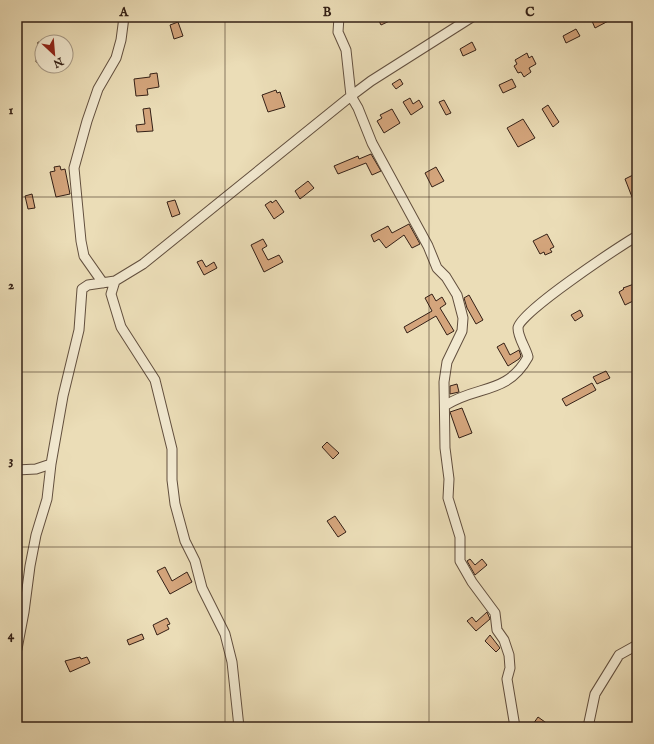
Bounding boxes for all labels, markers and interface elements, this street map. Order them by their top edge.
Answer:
text: A [119,4,130,21]
text: B [323,4,332,21]
text: C [525,4,535,21]
north arrow [34,34,74,74]
text: N [50,53,66,71]
text: 1 [9,102,14,119]
text: 2 [8,277,14,294]
text: 3 [9,452,14,469]
text: 4 [8,627,15,644]

